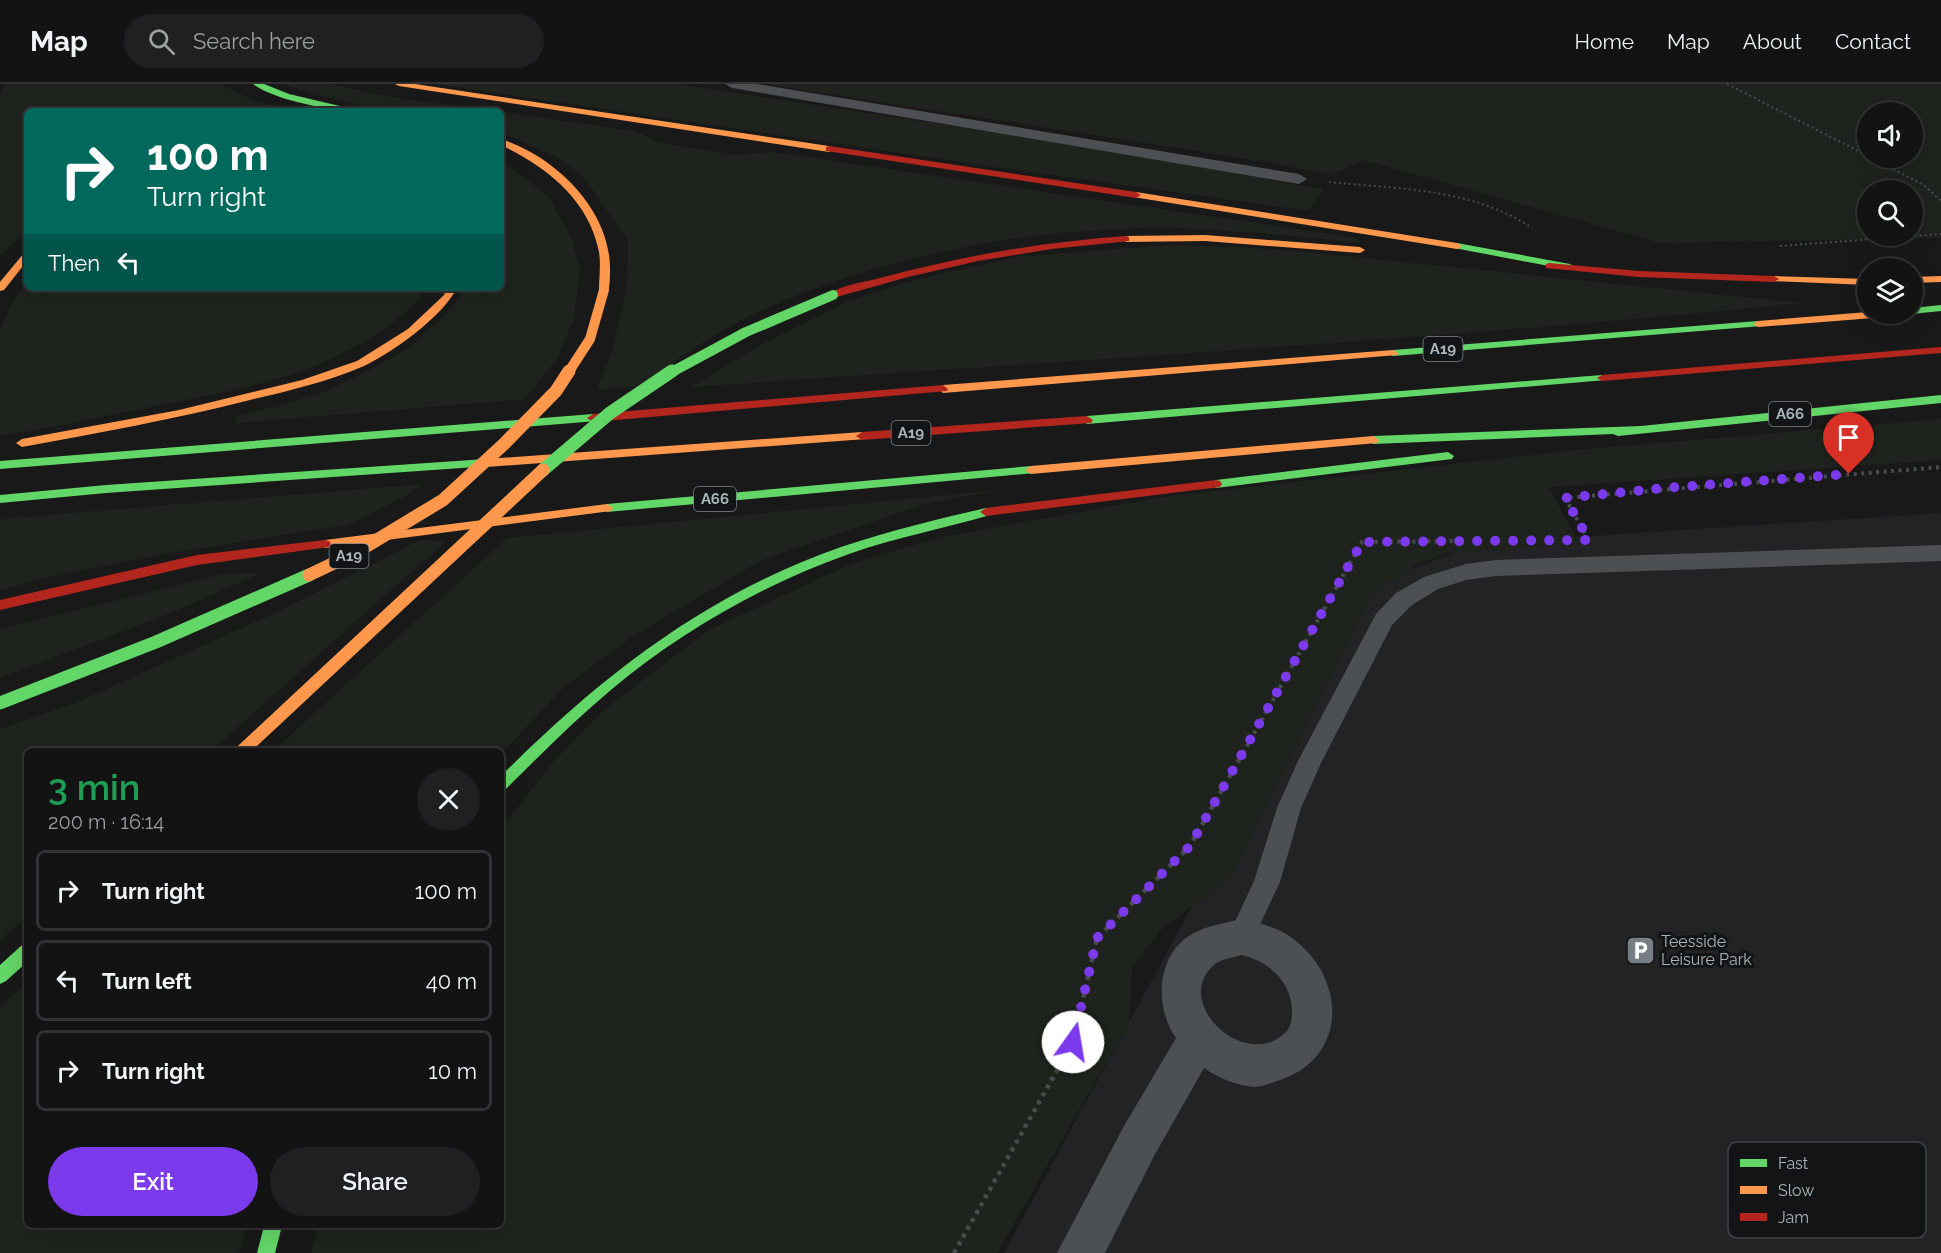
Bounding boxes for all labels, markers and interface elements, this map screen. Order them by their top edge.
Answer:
search box [124,14,544,68]
text: Map [30,25,88,58]
icon: search [145,25,178,58]
text: Search here [193,28,315,54]
text: Home [1575,29,1634,54]
text: Map [1667,29,1710,54]
text: About [1743,29,1802,54]
text: Contact [1835,29,1911,54]
map controls [1857,102,1923,324]
button: sound [1857,102,1923,168]
text: 100 m [147,131,269,180]
icon: right [48,132,126,210]
button: search [1857,180,1923,246]
text: Turn right [147,181,266,212]
icon: left [112,246,145,279]
text: Then [48,250,100,276]
button: layers [1857,258,1923,324]
road number: A19 [1424,337,1462,361]
road number: A66 [1769,402,1811,426]
pin [1823,412,1874,474]
road number: A19 [892,421,930,445]
icon: arrive [1832,421,1865,454]
road number: A66 [694,487,736,511]
road number: A19 [330,544,368,568]
text: 3 min [48,766,140,808]
button: close [417,768,480,831]
text: 200 m · 16:14 [48,810,164,834]
icon: right [51,874,84,907]
text: Turn right [102,878,205,904]
text: 100 m [415,878,477,904]
place label: Teesside Leisure Park [1661,932,1752,969]
parking icon: Teesside Leisure Park [1624,934,1656,966]
icon: left [51,964,84,997]
text: Turn left [102,968,192,994]
text: 40 m [426,968,477,994]
position arrow [1041,1010,1105,1074]
icon: right [51,1054,84,1087]
text: Turn right [102,1058,205,1084]
text: 10 m [428,1058,477,1084]
legend [1728,1142,1926,1238]
button: Exit [48,1147,258,1216]
button: Share [270,1147,480,1216]
text: Fast [1778,1154,1809,1173]
text: Slow [1778,1181,1814,1200]
text: Jam [1778,1208,1809,1227]

